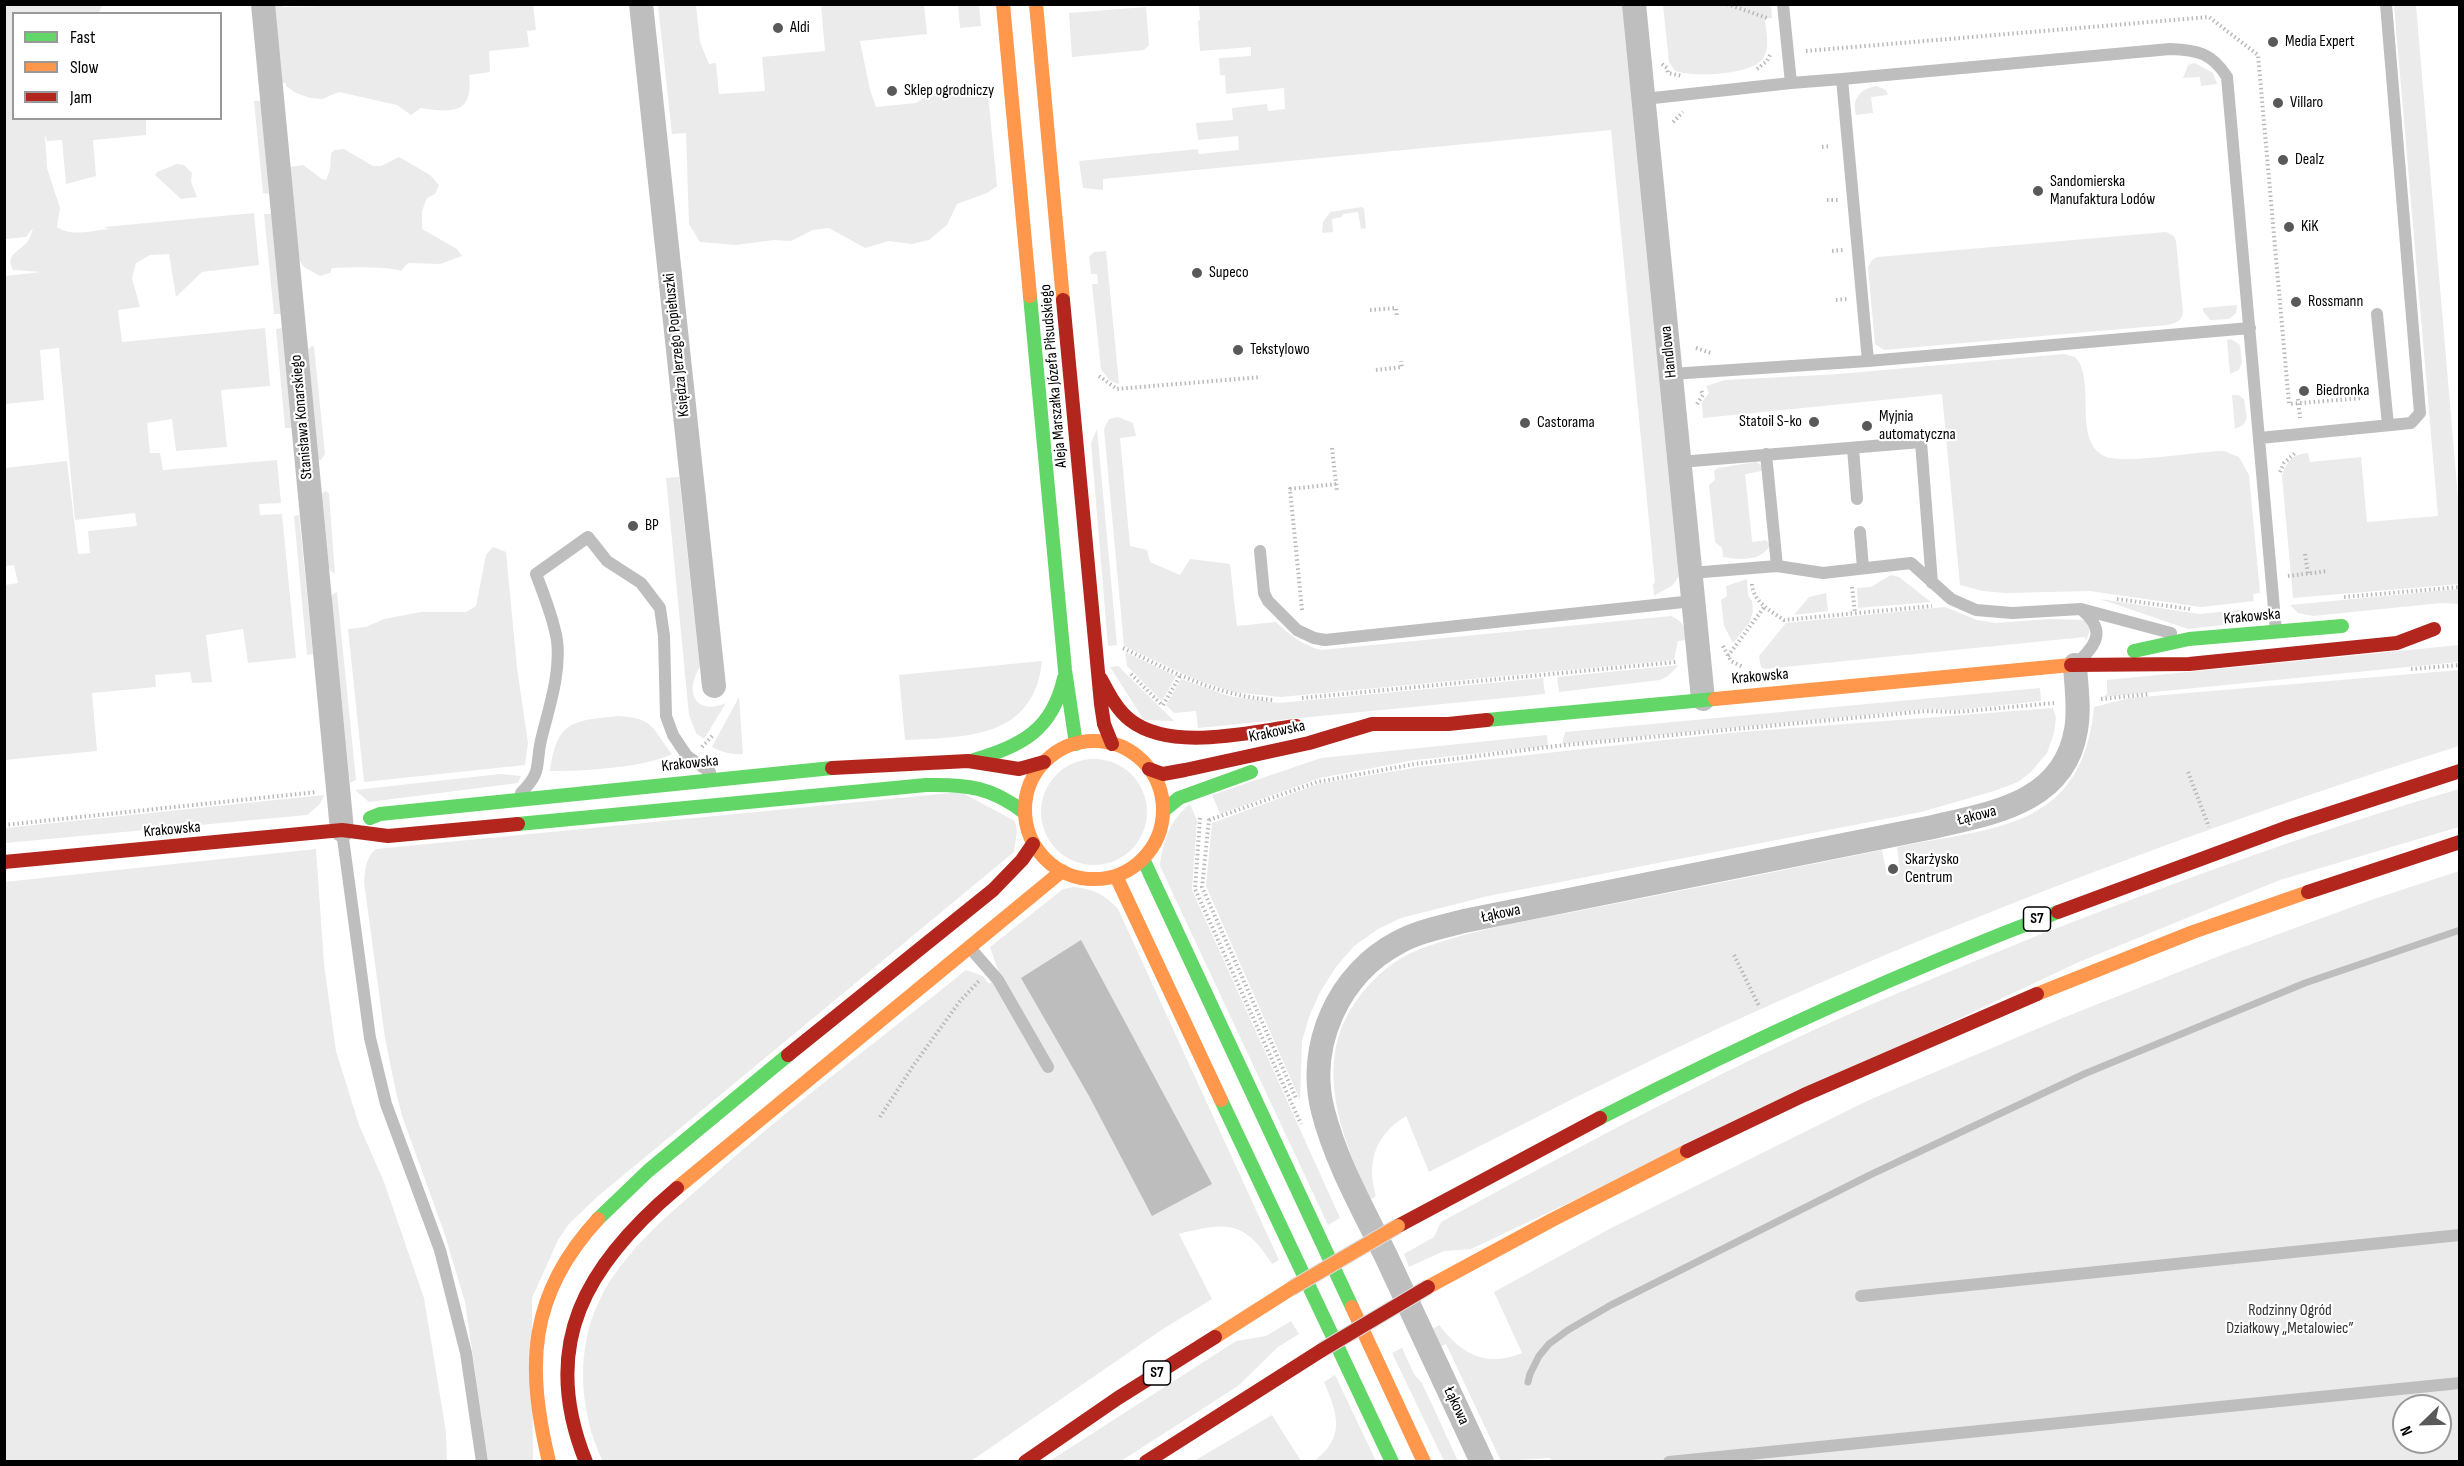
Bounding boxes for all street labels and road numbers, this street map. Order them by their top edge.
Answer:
street label: Księdza Jerzego Popiełuszki [660,272,694,418]
street label: Aleja Marszałka Józefa Piłsudskiego [1036,283,1072,469]
street label: Handlowa [1657,325,1681,379]
street label: Stanisława Konarskiego [287,354,317,480]
street label: Krakowska [2223,605,2281,629]
street label: Krakowska [1731,665,1789,689]
street label: Krakowska [1247,717,1307,747]
street label: Krakowska [661,751,719,777]
street label: Łąkowa [1956,802,1998,830]
street label: Krakowska [143,818,201,842]
street label: Łąkowa [1480,901,1522,927]
road number: S7 [2024,907,2050,931]
road number: S7 [1144,1361,1170,1385]
street label: Łąkowa [1439,1384,1473,1428]

